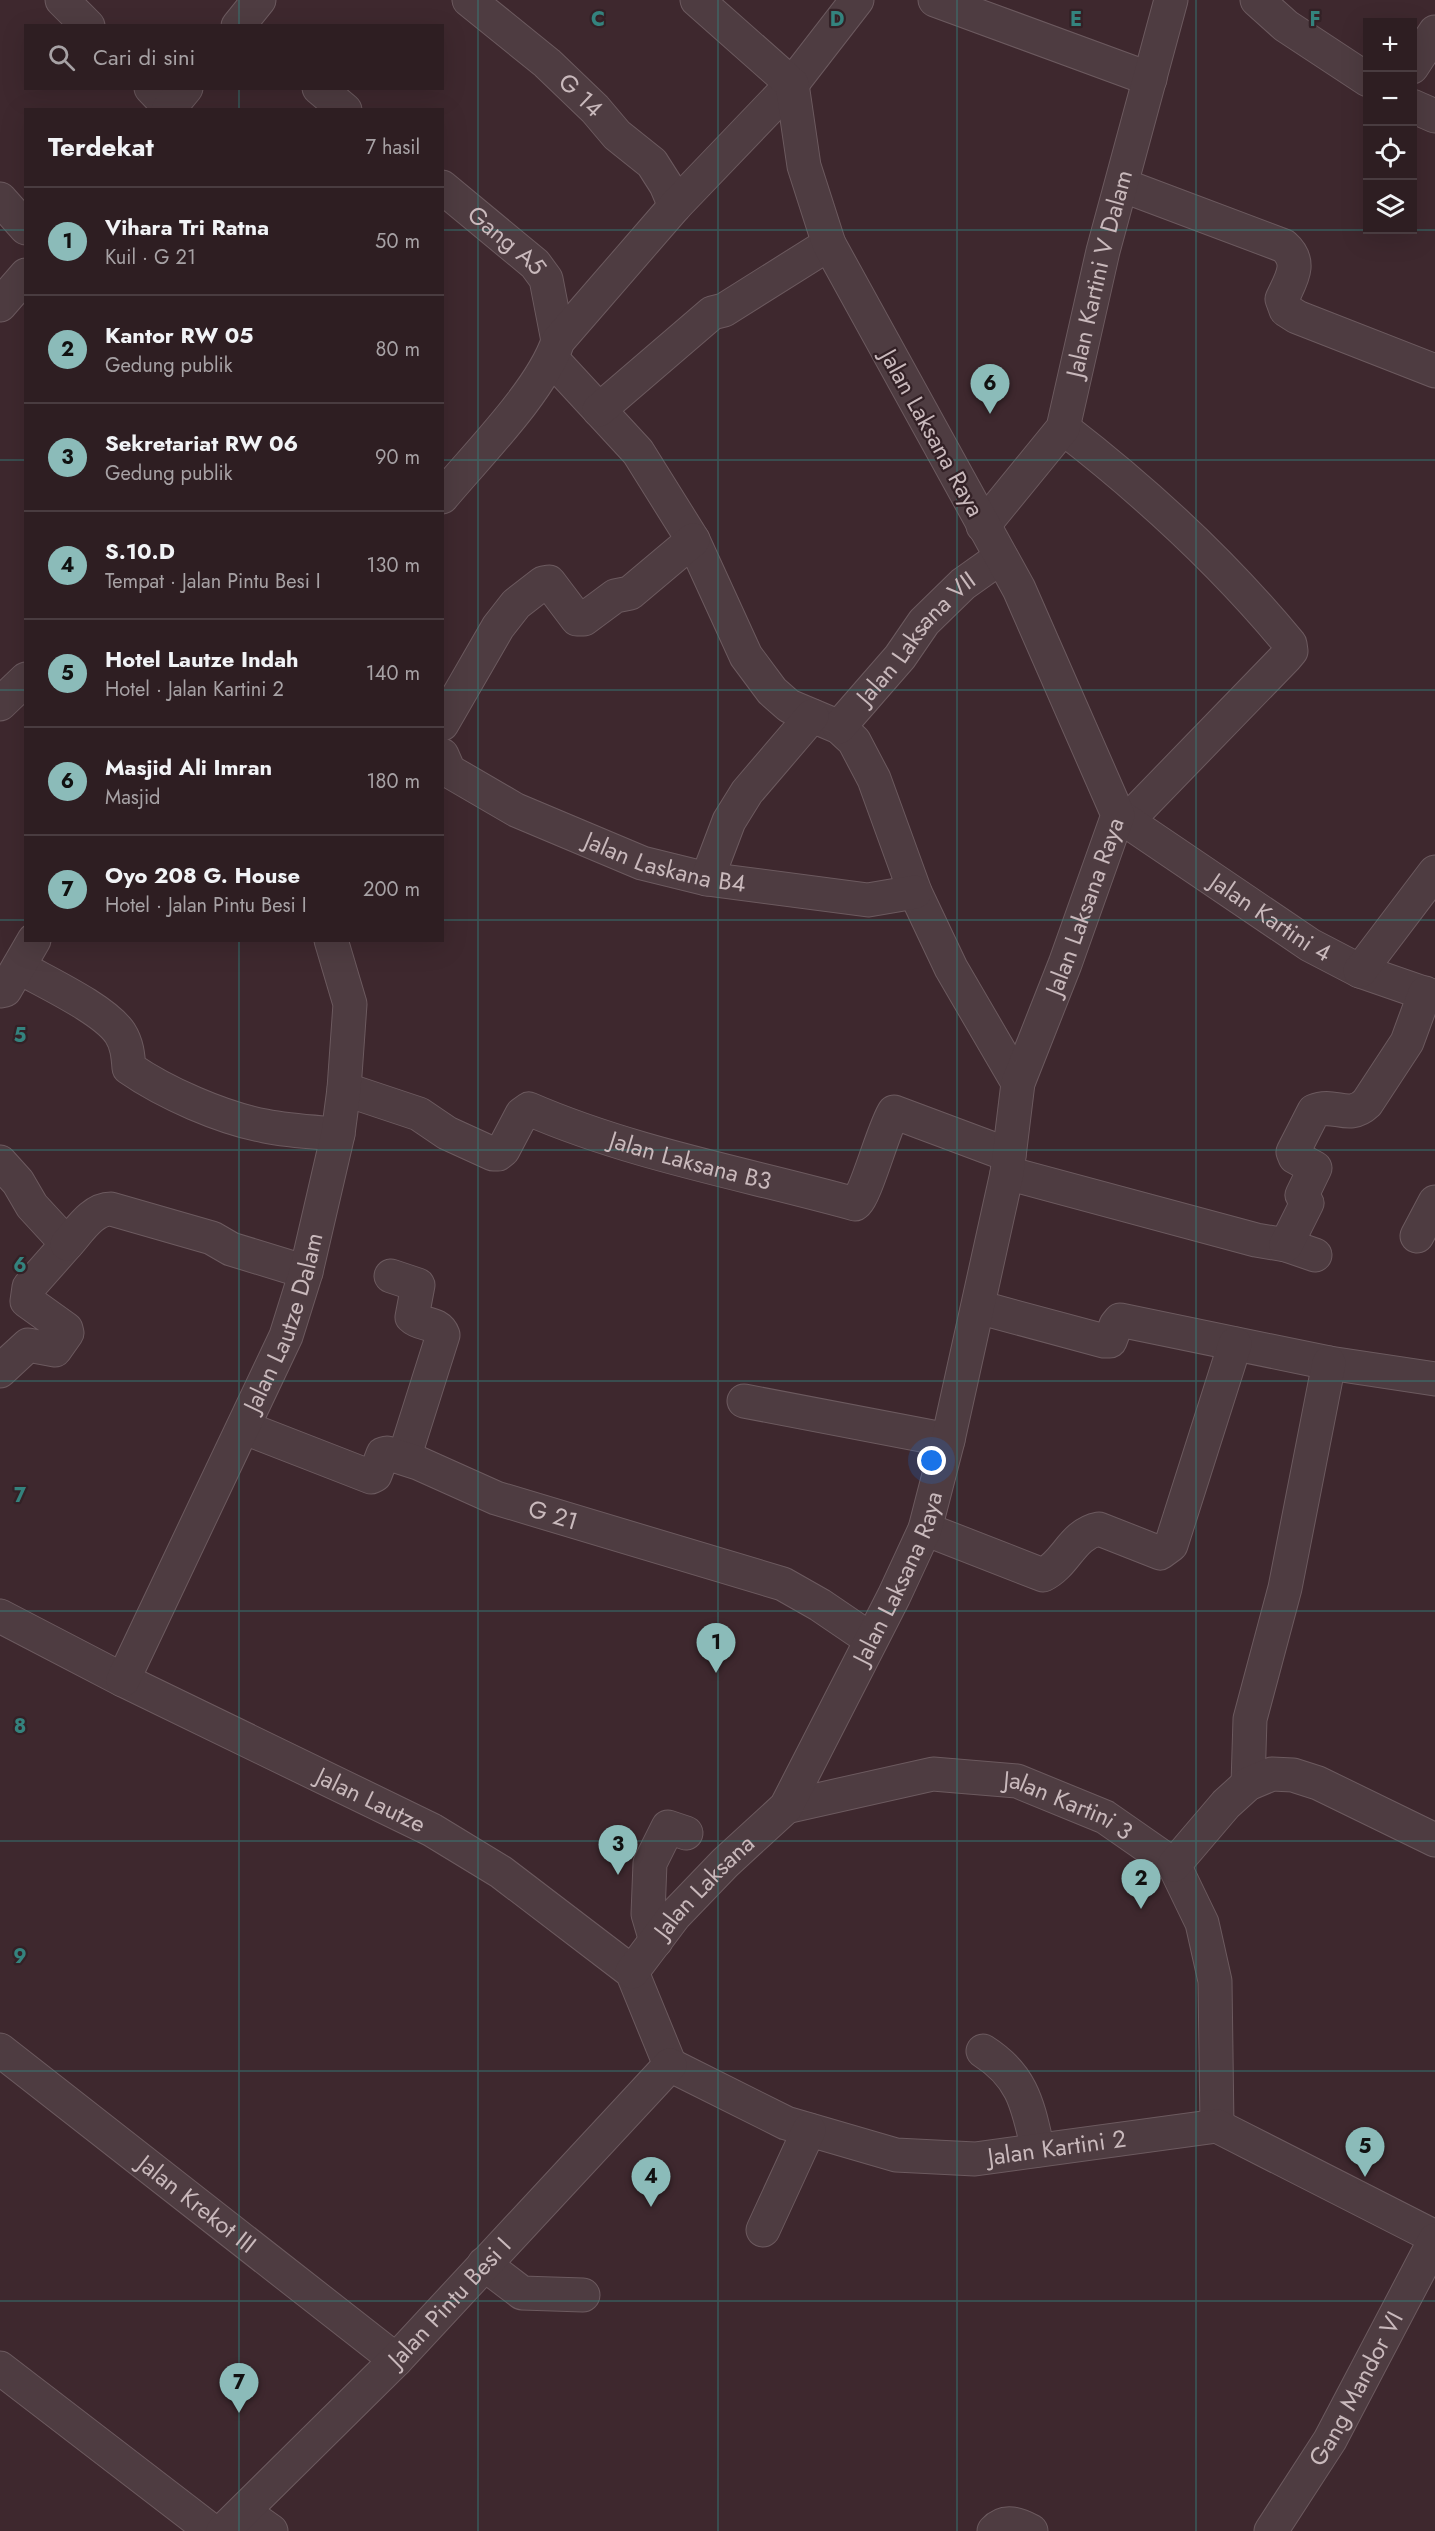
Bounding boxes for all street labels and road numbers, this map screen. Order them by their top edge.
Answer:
street label: G 14 [551,65,611,125]
street label: Jalan Kartini V Dalam [1056,166,1141,384]
street label: Gang A5 [460,197,555,282]
street label: Jalan Laksana Raya [870,340,993,523]
street label: Jalan Laksana VII [846,562,983,715]
street label: Jalan Laksana Raya [1035,813,1133,1003]
street label: Jalan Laskana B4 [576,821,748,901]
street label: Jalan Kartini 4 [1201,862,1338,970]
street label: Jalan Laksana B3 [602,1121,775,1199]
street label: Jalan Lautze Dalam [233,1229,332,1420]
street label: Jalan Laksana Raya [843,1488,951,1673]
street label: G 21 [524,1491,582,1539]
street label: Jalan Lautze [308,1757,432,1841]
street label: Jalan Kartini 3 [999,1762,1140,1848]
street label: Jalan Laksana [643,1826,762,1948]
street label: Jalan Kartini 2 [982,2121,1128,2174]
street label: Jalan Krekot III [128,2144,264,2261]
street label: Jalan Pintu Besi I [378,2229,519,2377]
street label: Gang Mandor VI [1300,2305,1412,2473]

